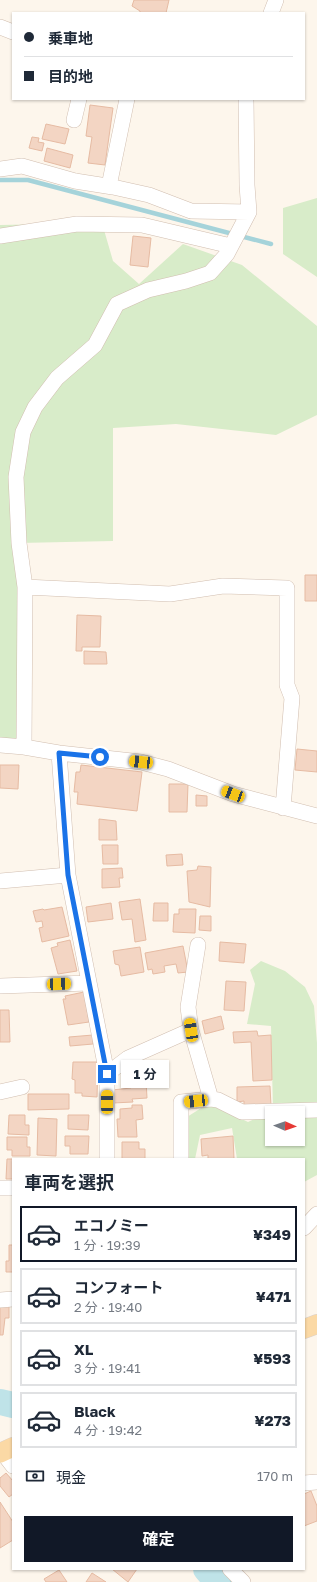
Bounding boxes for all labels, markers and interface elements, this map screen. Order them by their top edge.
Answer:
text: 乗車地 [48,29,93,47]
text: 目的地 [48,67,93,85]
route start [91,748,109,766]
car [128,755,154,769]
car [220,784,246,804]
car [47,978,71,990]
car [183,1017,199,1043]
callout: 1 分 [121,1060,169,1088]
route end [98,1065,116,1083]
text: 1 分 [134,1066,156,1082]
car [101,1090,113,1114]
car [183,1094,209,1108]
north arrow [265,1106,305,1146]
map controls [265,1106,305,1146]
text: 車両を選択 [24,1171,114,1193]
icon: car [26,1216,62,1252]
text: エコノミー [74,1216,149,1234]
text: ¥349 [253,1225,291,1243]
text: 1 分 · 19:39 [74,1237,141,1253]
icon: car [26,1278,62,1314]
text: コンフォート [74,1278,164,1296]
text: ¥471 [256,1287,291,1305]
text: 2 分 · 19:40 [74,1299,142,1315]
icon: car [26,1340,62,1376]
text: XL [74,1340,93,1358]
text: ¥593 [253,1349,291,1367]
text: 3 分 · 19:41 [74,1360,141,1376]
icon: car [26,1402,62,1438]
text: Black [74,1402,116,1420]
text: ¥273 [255,1411,291,1429]
text: 4 分 · 19:42 [74,1422,142,1438]
icon: cash [24,1465,46,1487]
text: 現金 [56,1468,86,1486]
text: 170 m [257,1468,293,1484]
button: 確定 [24,1516,293,1562]

